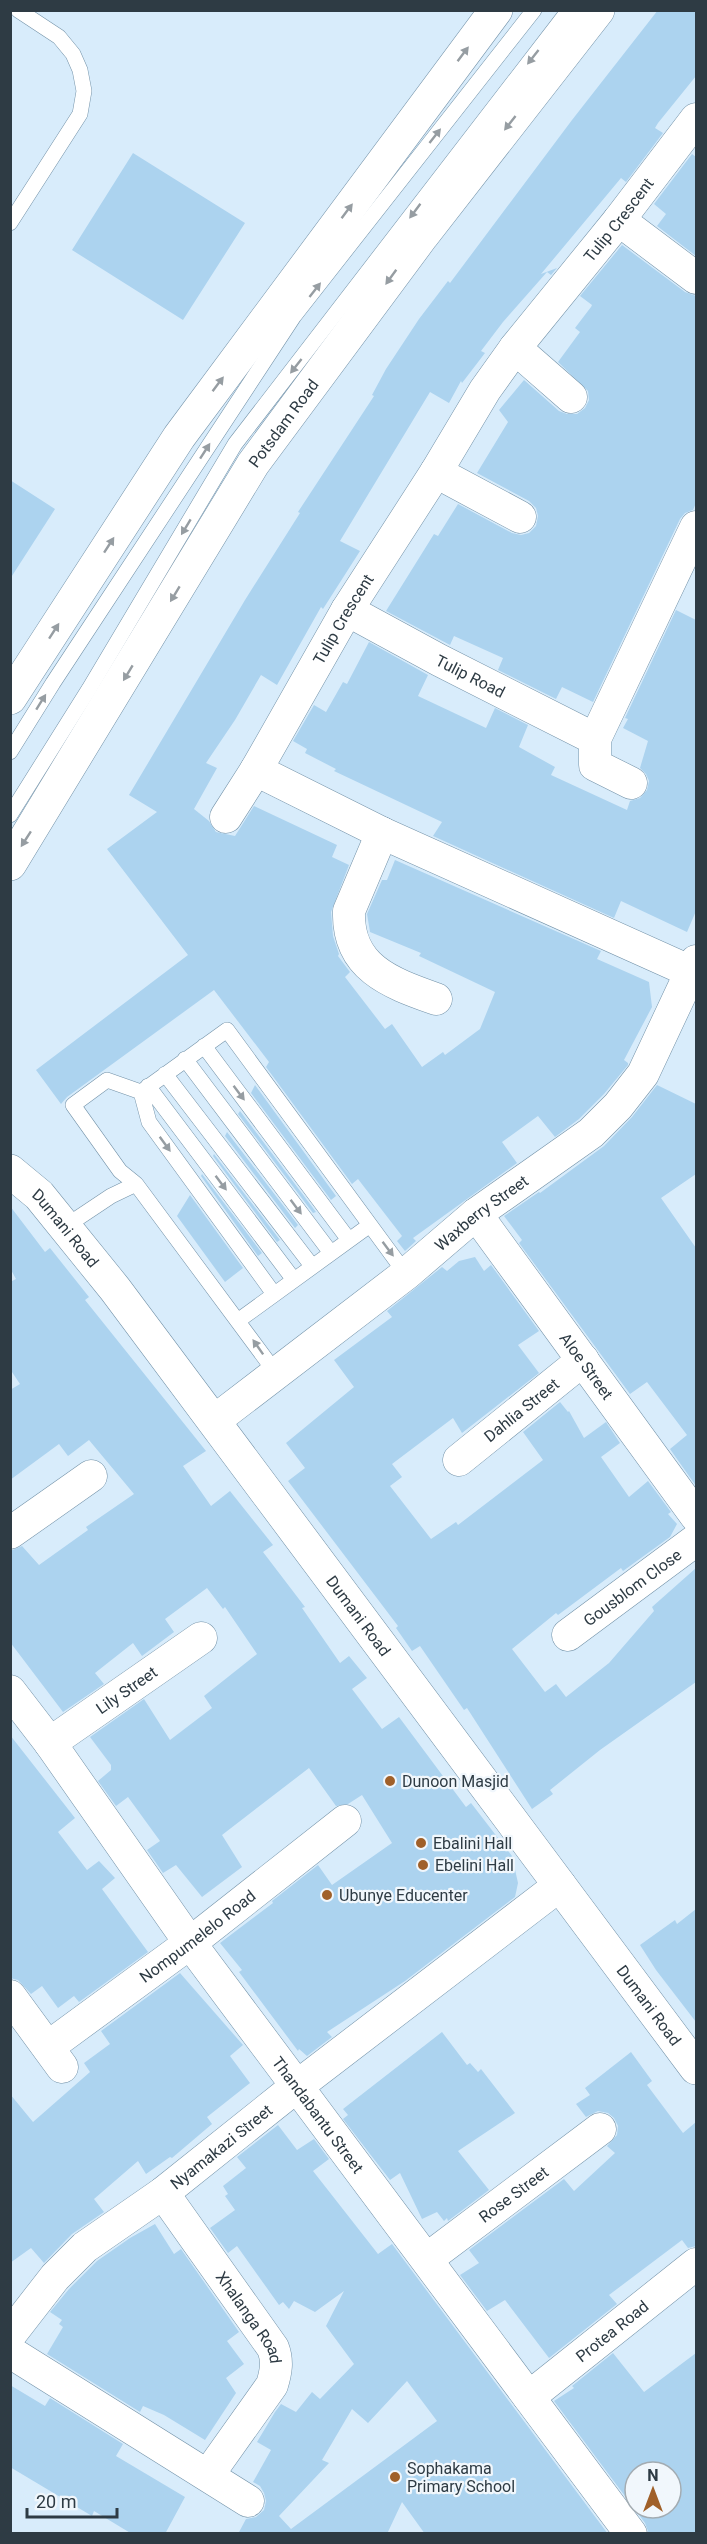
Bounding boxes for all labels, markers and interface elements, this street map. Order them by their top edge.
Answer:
one-way arrow [457,47,469,62]
one-way arrow [528,49,540,64]
one-way arrow [504,115,517,131]
one-way arrow [429,129,441,144]
street label: Tulip Crescent [579,174,657,266]
one-way arrow [341,203,353,219]
one-way arrow [409,204,421,219]
one-way arrow [386,270,398,285]
one-way arrow [308,282,321,298]
one-way arrow [289,358,302,374]
street label: Potsdam Road [244,375,322,471]
one-way arrow [212,377,224,392]
one-way arrow [200,443,211,459]
one-way arrow [181,519,192,535]
one-way arrow [103,538,115,554]
street label: Tulip Crescent [309,570,377,667]
one-way arrow [170,586,180,603]
one-way arrow [48,623,59,640]
street label: Tulip Road [433,651,508,701]
one-way arrow [122,665,133,681]
one-way arrow [36,694,47,710]
one-way arrow [21,831,32,847]
one-way arrow [233,1084,245,1100]
one-way arrow [159,1135,171,1151]
street label: Waxberry Street [431,1171,532,1255]
one-way arrow [215,1175,227,1191]
street label: Dumani Road [29,1184,103,1271]
one-way arrow [290,1199,302,1215]
one-way arrow [381,1242,393,1257]
street label: Aloe Street [556,1329,617,1403]
one-way arrow [252,1339,264,1355]
street label: Dahlia Street [480,1374,563,1446]
street label: Gousblom Close [579,1545,685,1630]
street label: Dumani Road [322,1572,395,1660]
street label: Lily Street [92,1662,161,1718]
place label: Dunoon Masjid [402,1772,509,1791]
marker: Dunoon Masjid [383,1774,397,1788]
place label: Ebalini Hall [433,1834,512,1853]
marker: Ebalini Hall [414,1836,428,1850]
place label: Ebelini Hall [435,1856,514,1875]
marker: Ebelini Hall [416,1858,430,1872]
street label: Nompumelelo Road [136,1886,259,1986]
place label: Ubunye Educenter [339,1886,468,1905]
marker: Ubunye Educenter [320,1888,334,1902]
street label: Dumani Road [613,1961,685,2049]
street label: Thandabantu Street [269,2053,368,2177]
street label: Nyamakazi Street [166,2100,276,2193]
street label: Rose Street [475,2162,552,2226]
street label: Xhalanga Road [212,2268,286,2364]
street label: Protea Road [572,2296,652,2366]
place label: Sophakama Primary School [407,2459,515,2496]
north arrow [623,2460,683,2520]
text: N [647,2466,659,2485]
marker: Sophakama Primary School [388,2470,402,2484]
scale bar [27,2481,117,2519]
text: 20 m [36,2491,76,2512]

